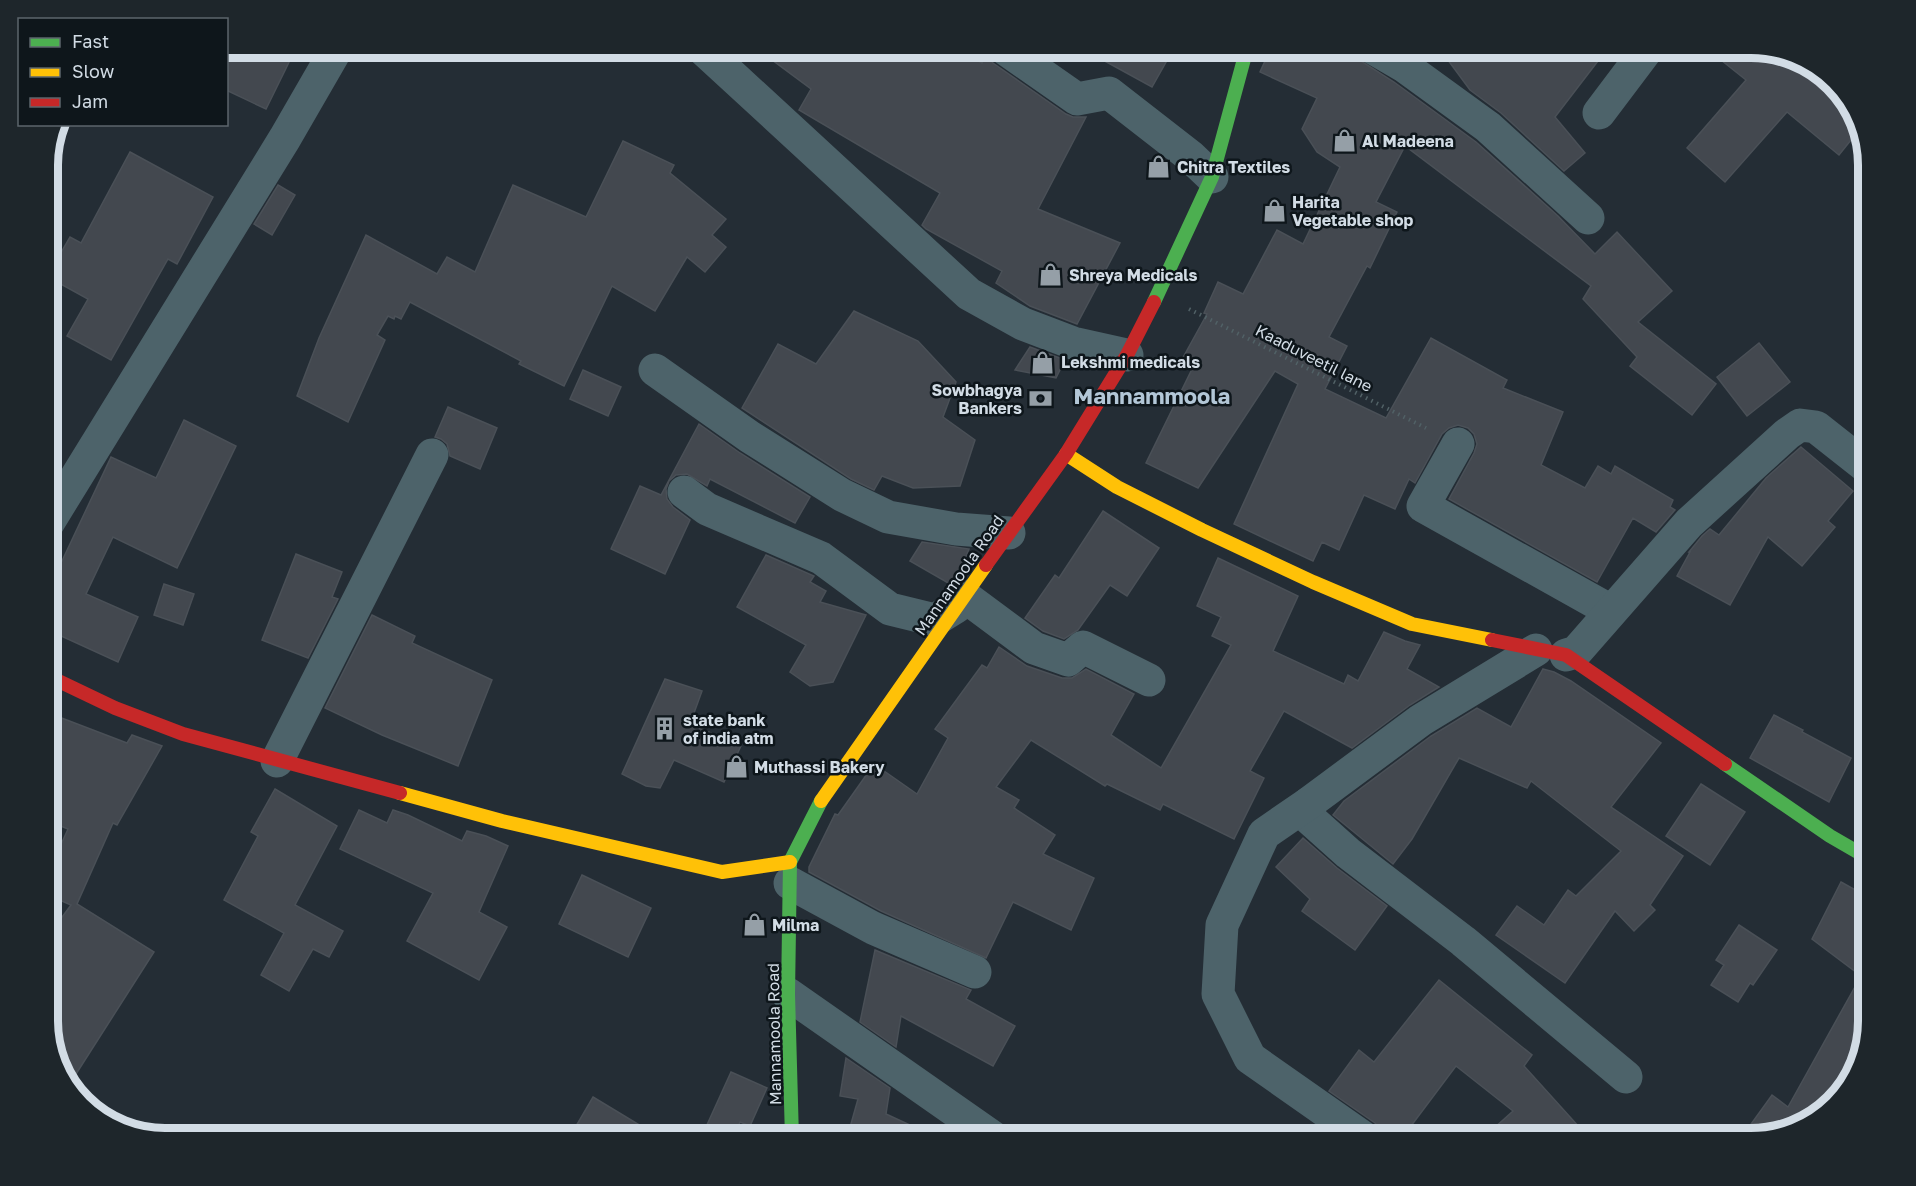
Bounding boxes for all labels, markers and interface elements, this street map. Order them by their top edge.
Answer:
legend [18,18,228,126]
text: Fast [72,30,109,52]
text: Slow [72,60,115,82]
text: Jam [72,90,108,112]
shop icon: Al Madeena [1331,128,1357,154]
place label: Al Madeena [1362,131,1454,151]
shop icon: Chitra Textiles [1146,154,1172,180]
place label: Chitra Textiles [1177,157,1290,177]
place label: Harita Vegetable shop [1292,192,1414,230]
shop icon: Harita Vegetable shop [1261,198,1287,224]
shop icon: Shreya Medicals [1038,262,1064,288]
place label: Shreya Medicals [1069,265,1198,285]
street label: Kaaduveetil lane [1252,320,1376,396]
shop icon: Lekshmi medicals [1030,349,1056,375]
place label: Lekshmi medicals [1061,352,1200,372]
place label: Sowbhagya Bankers [932,380,1022,418]
district label: Mannammoola [1074,382,1230,409]
bank icon: Sowbhagya Bankers [1027,386,1053,412]
street label: Mannamoola Road [910,511,1008,639]
place label: state bank of india atm [683,710,774,748]
building icon: state bank of india atm [652,716,678,742]
shop icon: Muthassi Bakery [723,754,749,780]
place label: Muthassi Bakery [754,757,885,777]
shop icon: Milma [741,912,767,938]
place label: Milma [772,915,819,935]
street label: Mannamoola Road [763,963,785,1105]

